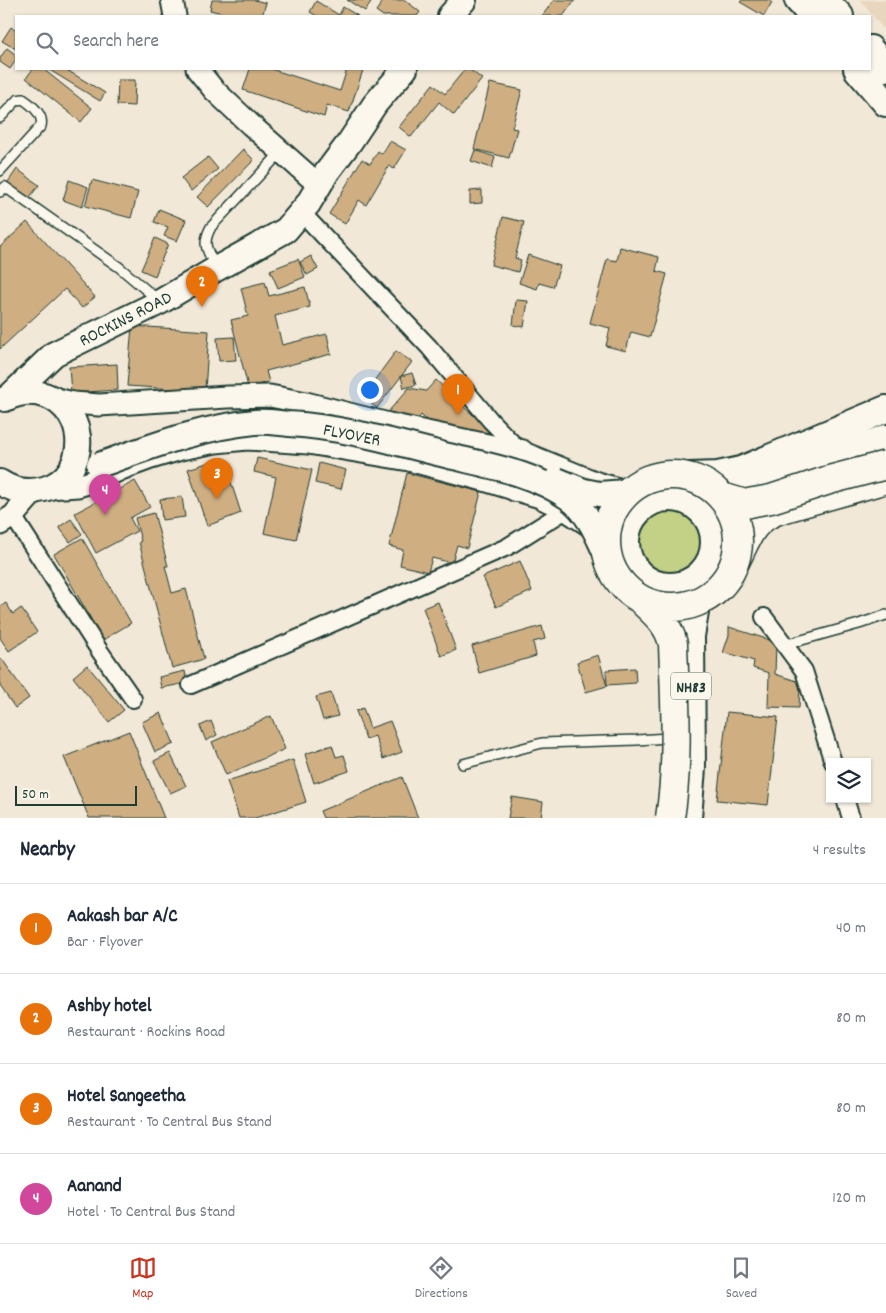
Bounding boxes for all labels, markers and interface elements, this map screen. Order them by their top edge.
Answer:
search box [15,15,871,70]
icon: search [33,29,61,57]
text: Search here [73,29,159,56]
pin: 2 [186,266,218,307]
street label: ROCKINS ROAD [75,286,177,354]
pin: 1 [442,374,474,415]
your location [357,377,383,403]
street label: FLYOVER [321,419,382,454]
pin: 3 [201,458,233,499]
pin: 4 [89,474,121,515]
road number: NH83 [671,672,711,699]
map controls [826,758,871,803]
button: layers [826,758,871,803]
scale bar [15,783,138,806]
text: 50 m [22,785,49,805]
text: Nearby [20,836,75,866]
text: 4 results [813,839,866,862]
text: Aakash bar A/C [67,904,178,931]
text: 1 [34,917,38,940]
text: 40 m [836,917,866,940]
text: Bar · Flyover [67,931,143,954]
text: Ashby hotel [67,994,151,1021]
text: 2 [33,1007,40,1030]
text: 80 m [836,1007,866,1030]
text: Restaurant · Rockins Road [67,1021,225,1044]
text: Hotel Sangeetha [67,1084,185,1111]
text: 3 [32,1097,40,1120]
text: 80 m [836,1097,866,1120]
text: Restaurant · To Central Bus Stand [67,1111,272,1134]
text: Aanand [67,1174,122,1201]
text: 4 [33,1187,39,1210]
text: 120 m [832,1187,866,1210]
text: Hotel · To Central Bus Stand [67,1201,235,1224]
tab: Map [129,1254,157,1304]
tab: Directions [415,1254,468,1304]
tab: Saved [726,1254,757,1304]

